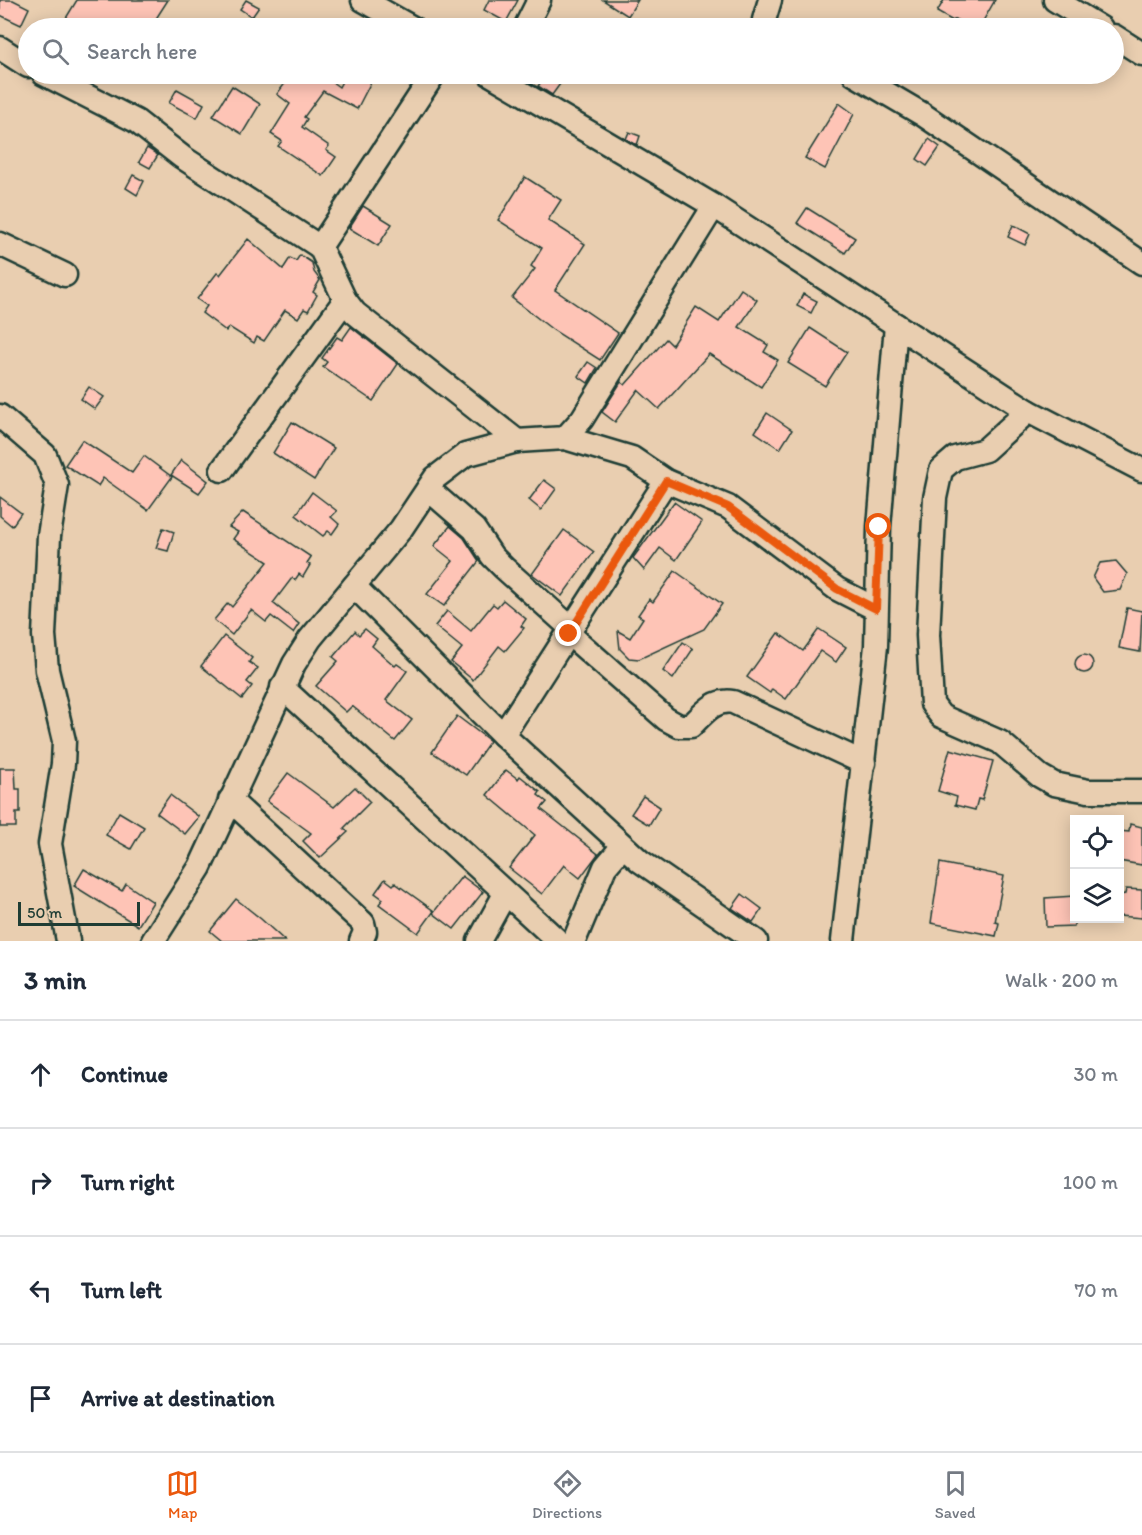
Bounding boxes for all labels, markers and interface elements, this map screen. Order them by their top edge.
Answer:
search box [18,18,1124,84]
icon: search [39,35,72,68]
text: Search here [87,38,197,65]
route start [865,513,891,539]
route end [555,620,581,646]
map controls [1070,815,1124,923]
button: locate [1070,815,1124,869]
button: layers [1070,869,1124,923]
scale bar [18,899,140,926]
text: 50 m [27,903,62,922]
text: 3 min [24,964,86,996]
text: Walk · 200 m [1005,968,1118,992]
icon: ahead [24,1058,57,1091]
text: Continue [81,1061,168,1088]
text: 30 m [1073,1062,1118,1086]
icon: right [24,1166,57,1199]
text: Turn right [81,1169,175,1196]
text: 100 m [1063,1170,1118,1194]
icon: left [24,1274,57,1307]
text: Turn left [81,1277,162,1304]
text: 70 m [1074,1278,1118,1302]
icon: arrive [24,1382,57,1415]
text: Arrive at destination [81,1385,275,1412]
tab: Map [166,1467,199,1522]
tab: Directions [532,1467,602,1522]
tab: Saved [935,1467,976,1522]

